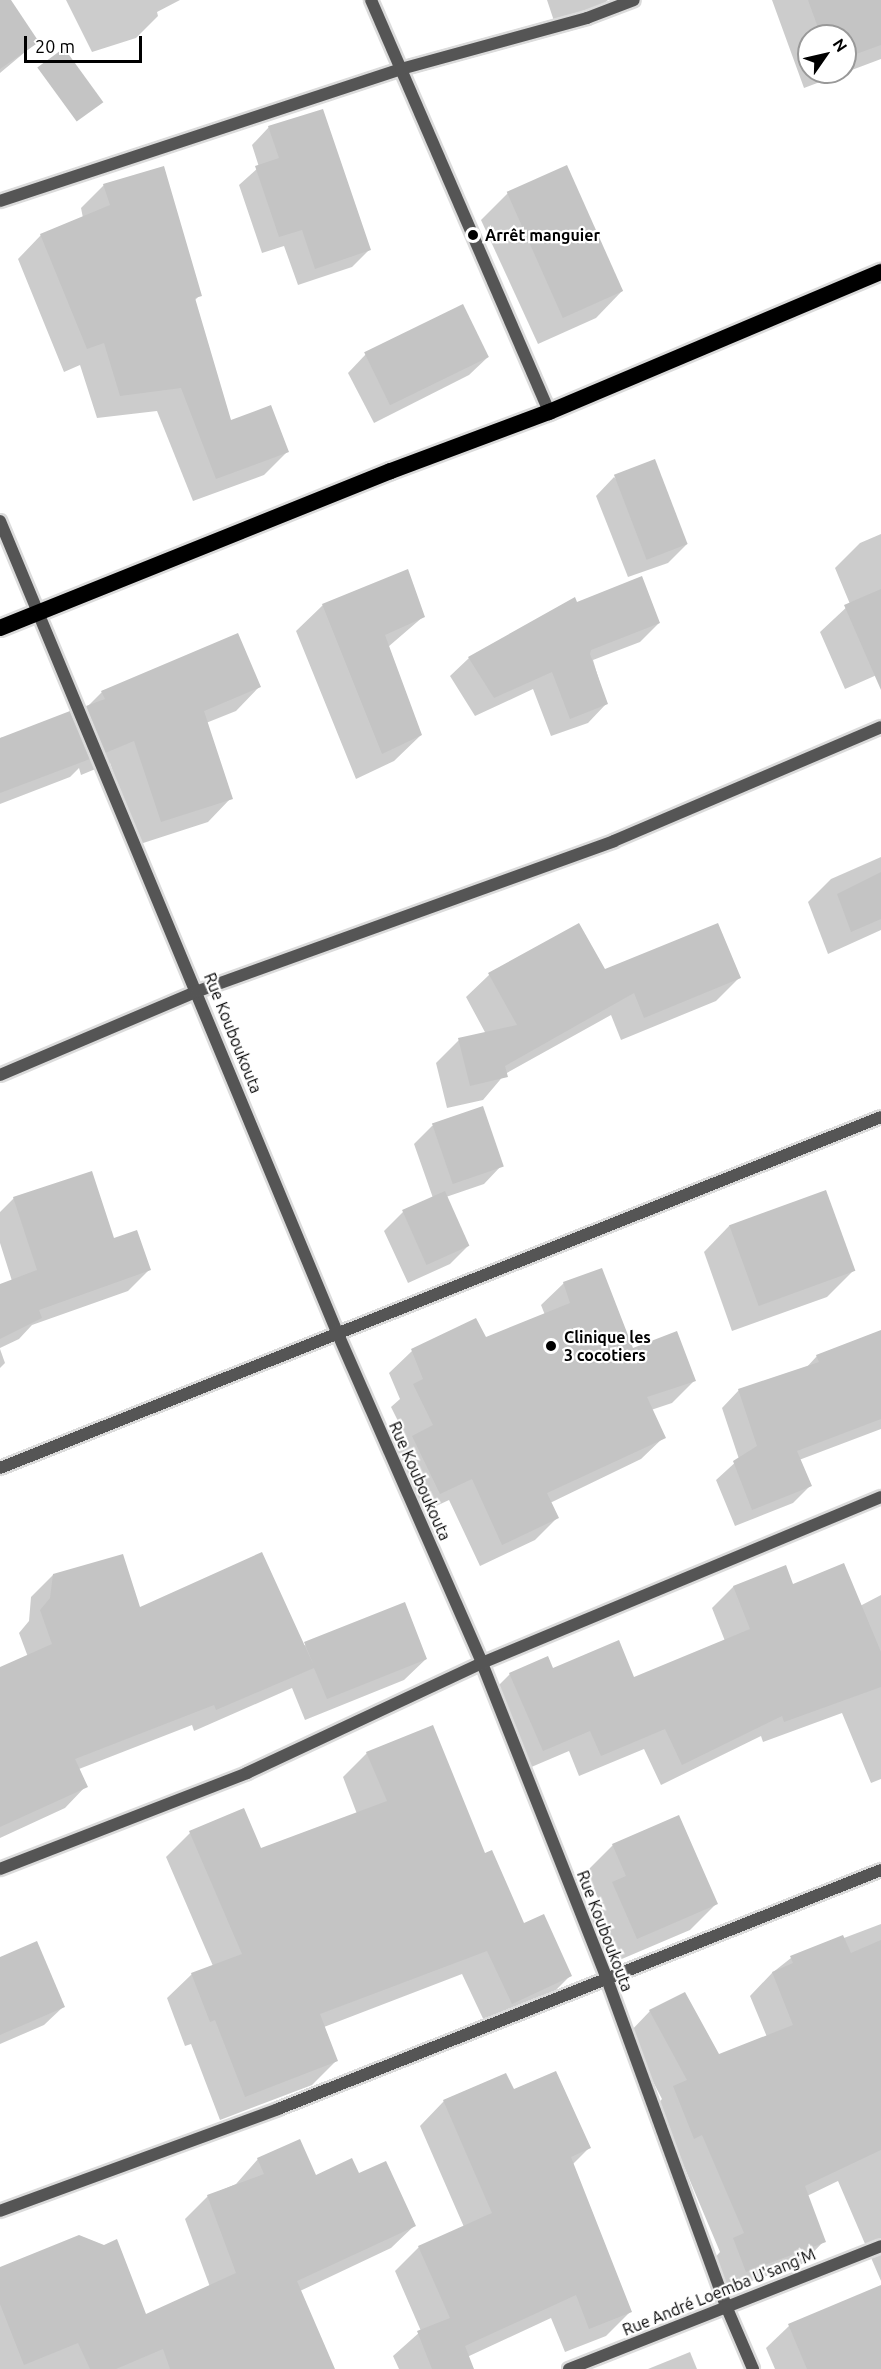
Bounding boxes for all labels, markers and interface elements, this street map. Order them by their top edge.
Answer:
scale bar [27,24,146,62]
north arrow [797,24,857,84]
text: N [829,35,851,55]
text: 20 m [35,36,75,56]
place label: Arrêt manguier [485,225,600,245]
marker: Arrêt manguier [466,228,480,242]
street label: Rue Kouboukouta [200,970,266,1096]
place label: Clinique les 3 cocotiers [564,1327,651,1365]
marker: Clinique les 3 cocotiers [542,1337,560,1355]
street label: Rue Kouboukouta [385,1419,455,1543]
street label: Rue Kouboukouta [573,1868,637,1994]
street label: Rue André Loemba U'sang'M [620,2244,818,2340]

